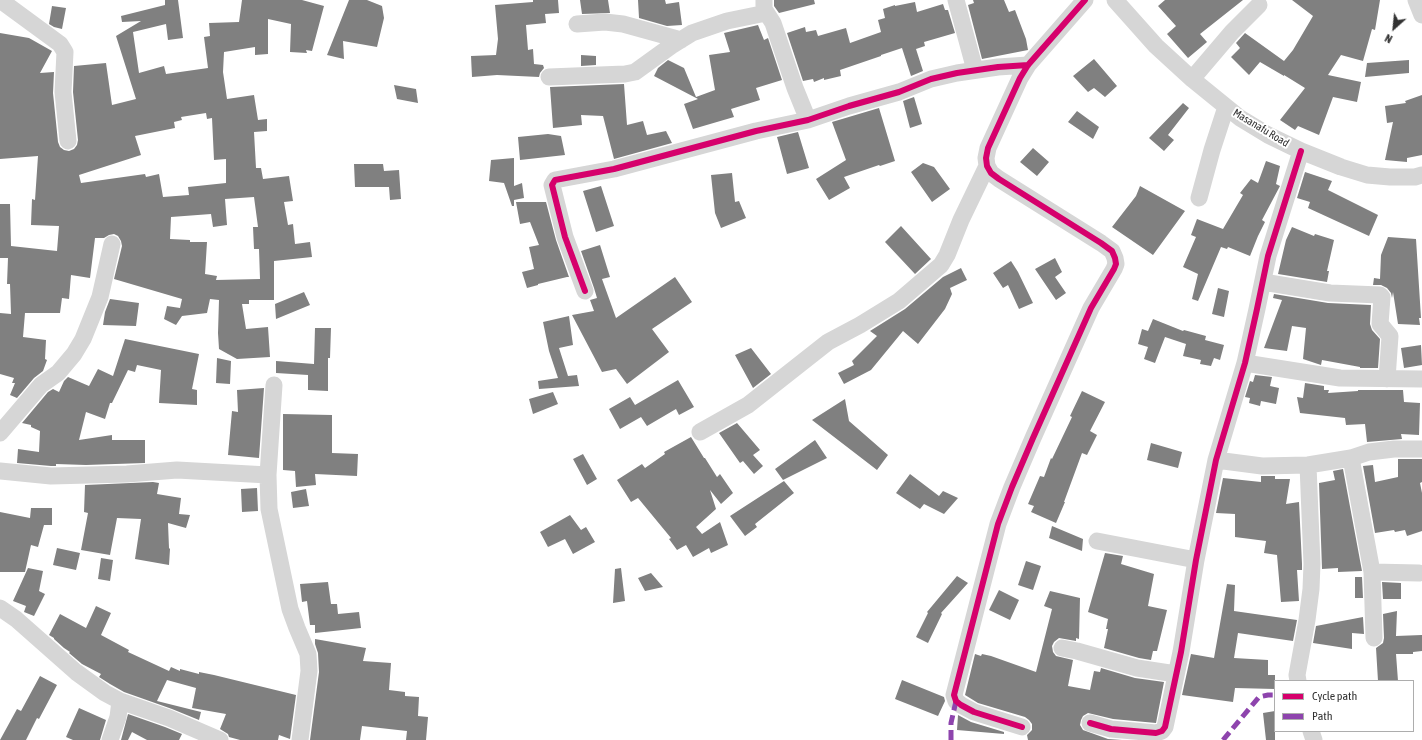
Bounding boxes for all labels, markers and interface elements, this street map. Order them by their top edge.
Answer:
north arrow [1374,8,1414,48]
text: N [1383,32,1394,46]
street label: Masanafu Road [1231,106,1291,150]
legend [1274,680,1414,732]
text: Cycle path [1312,689,1357,703]
text: Path [1312,709,1333,723]

